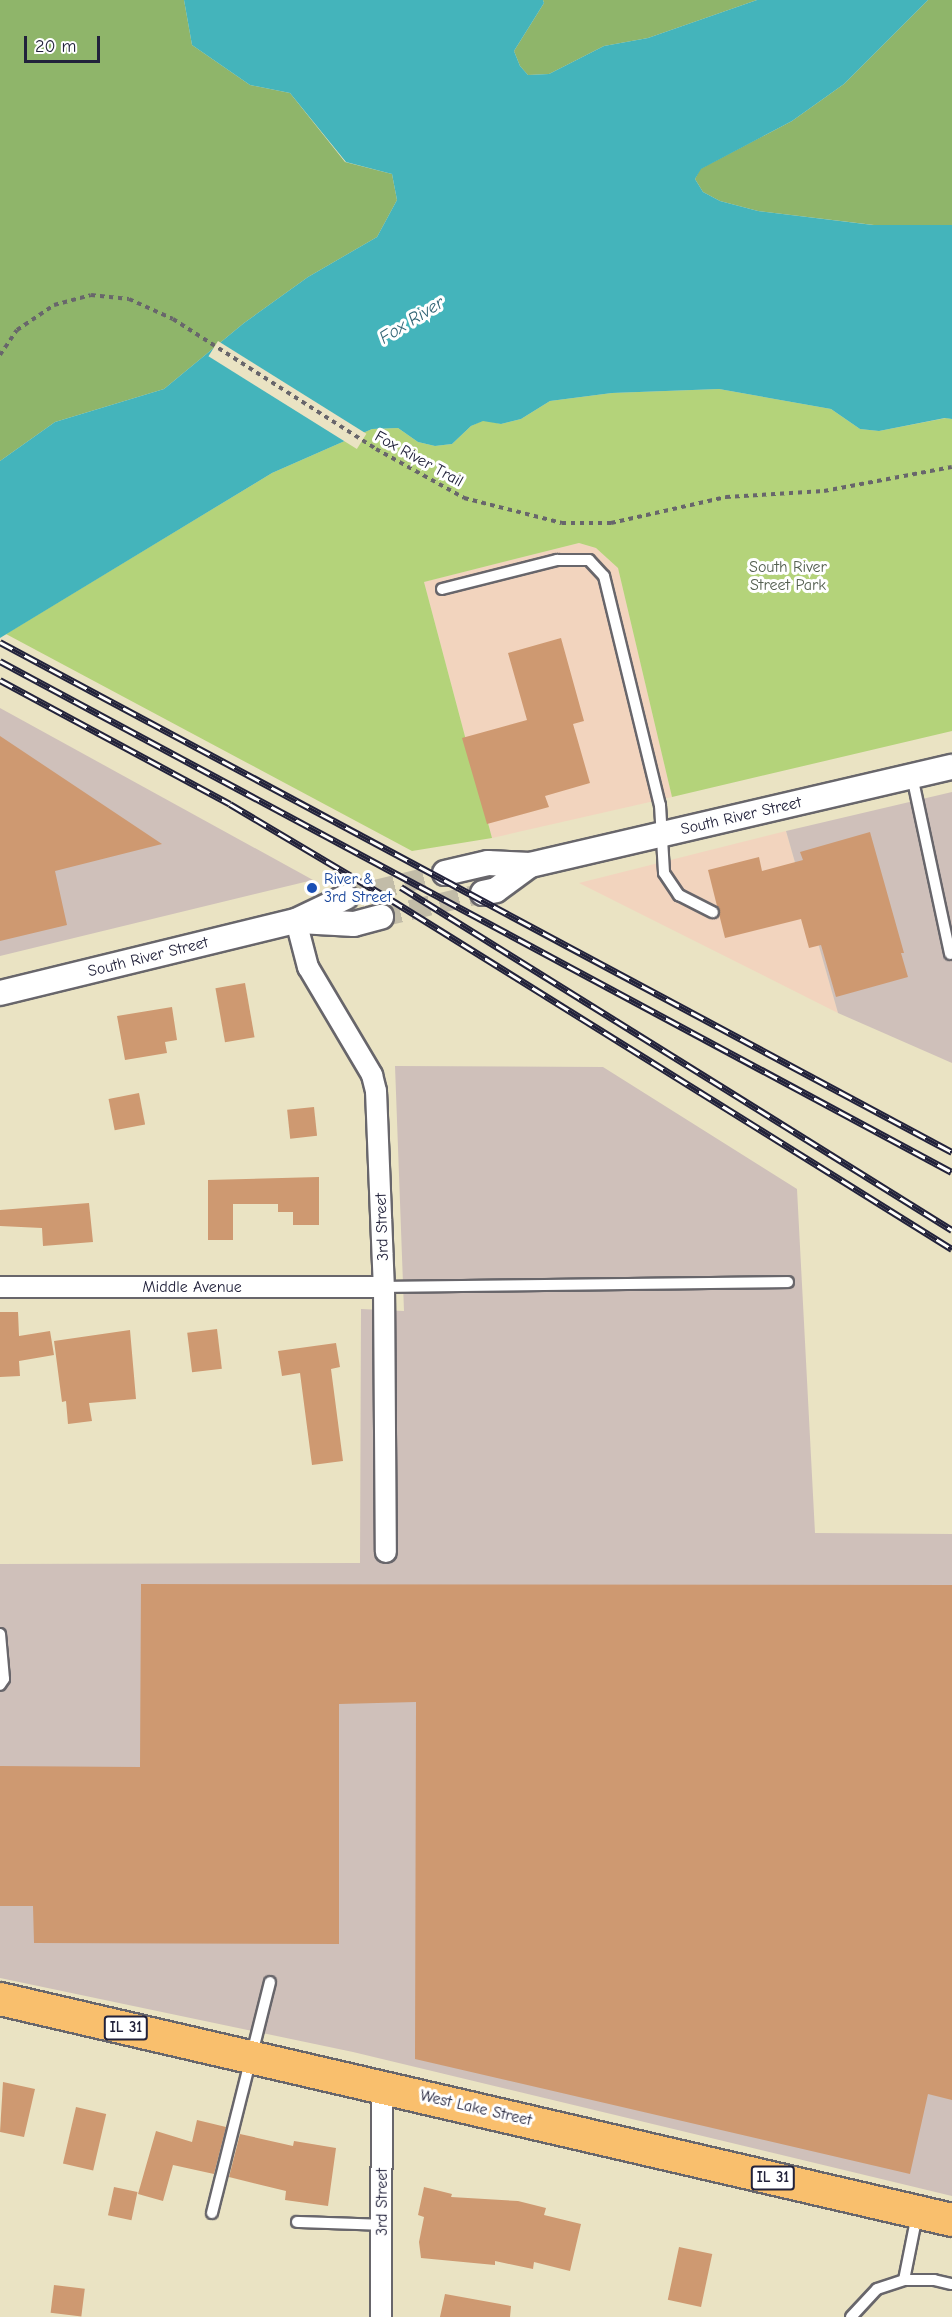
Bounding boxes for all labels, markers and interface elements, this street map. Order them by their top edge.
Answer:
scale bar [27,24,104,62]
text: 20 m [35,36,76,57]
water label: Fox River [375,293,449,349]
street label: Fox River Trail [371,427,467,491]
park label: South River Street Park [749,557,827,595]
street label: South River Street [679,793,803,839]
place label: River & 3rd Street [324,869,392,907]
marker: River & 3rd Street [305,881,319,895]
street label: South River Street [86,933,210,981]
street label: 3rd Street [371,1193,393,1261]
street label: Middle Avenue [142,1277,242,1297]
road number: IL 31 [104,2016,148,2040]
street label: West Lake Street [418,2086,534,2130]
road number: IL 31 [750,2166,796,2190]
street label: 3rd Street [372,2168,392,2236]

